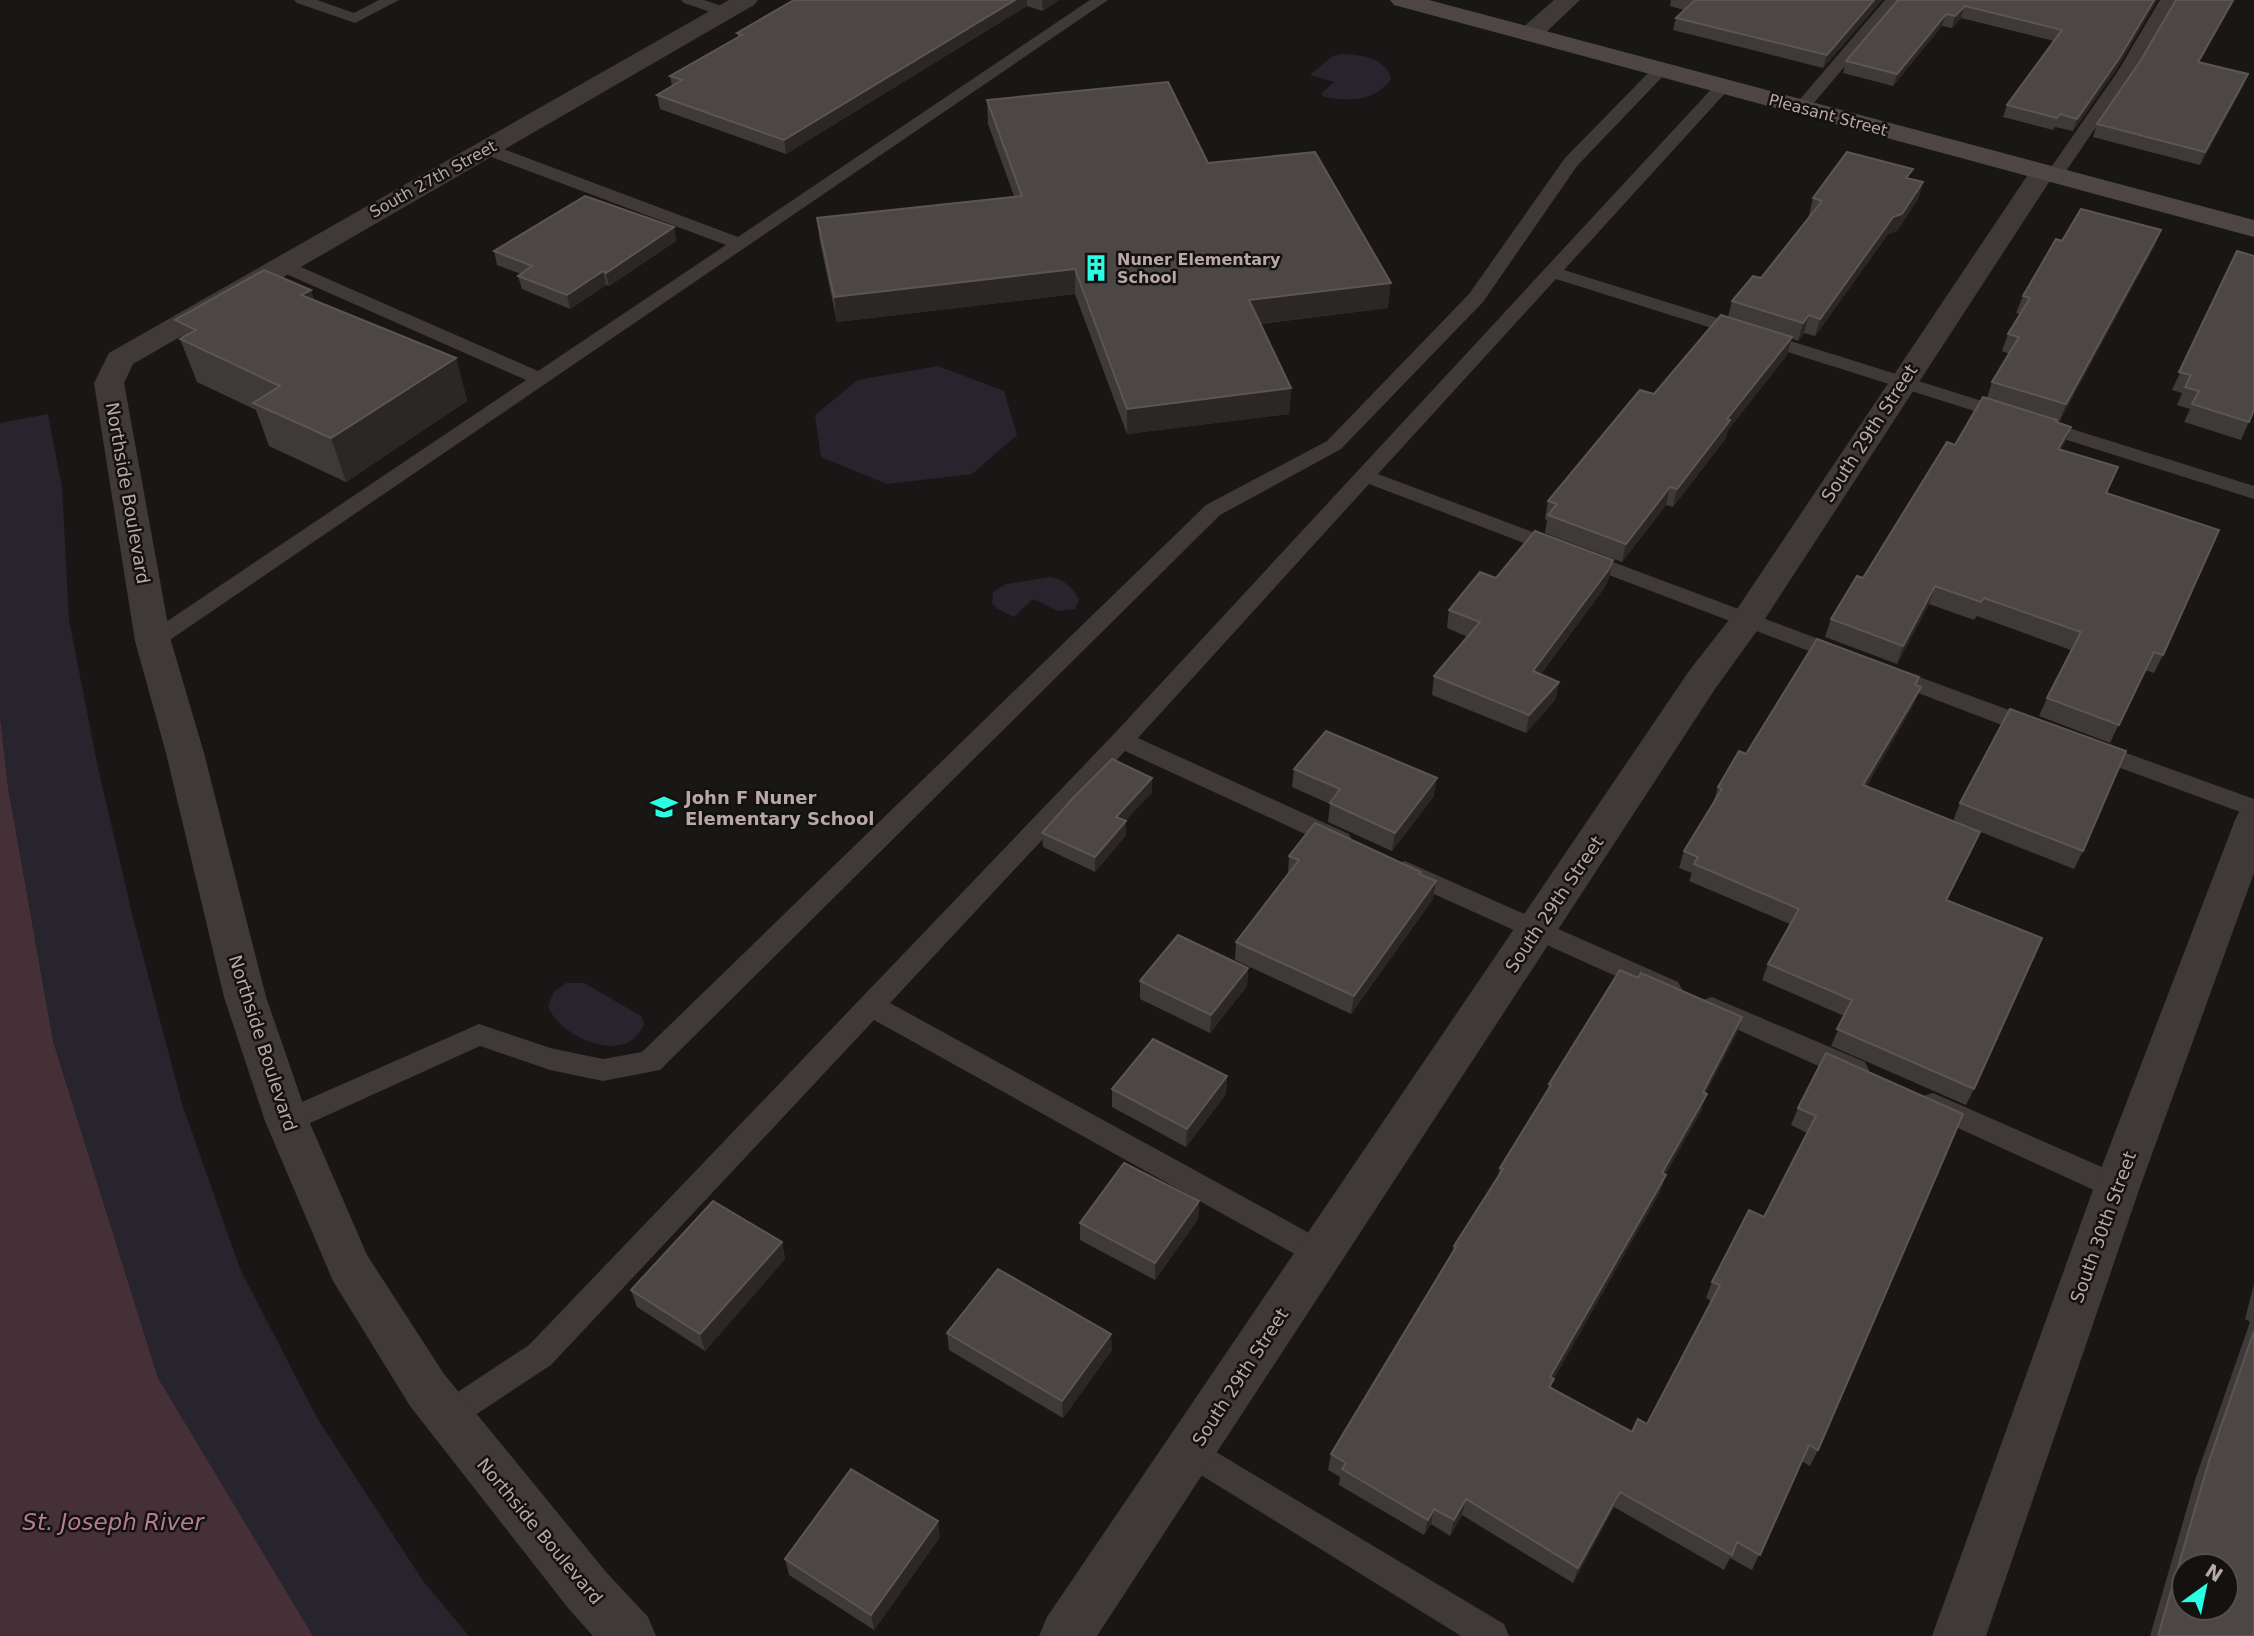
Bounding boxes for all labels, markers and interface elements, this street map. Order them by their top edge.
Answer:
street label: Pleasant Street [1767,90,1889,140]
street label: South 27th Street [366,136,500,222]
place label: Nuner Elementary School [1117,250,1281,287]
building icon: Nuner Elementary School [1081,253,1111,283]
street label: South 29th Street [1817,360,1921,506]
street label: Northside Boulevard [102,401,154,585]
place label: John F Nuner Elementary School [683,787,874,829]
school or university icon: John F Nuner Elementary School [649,792,679,822]
street label: South 29th Street [1501,832,1607,976]
street label: Northside Boulevard [225,952,301,1134]
street label: South 30th Street [2066,1148,2140,1306]
street label: South 29th Street [1188,1304,1292,1450]
street label: Northside Boulevard [473,1454,607,1608]
water label: St. Joseph River [22,1509,205,1535]
north arrow [2170,1552,2240,1622]
text: N [2202,1559,2227,1586]

